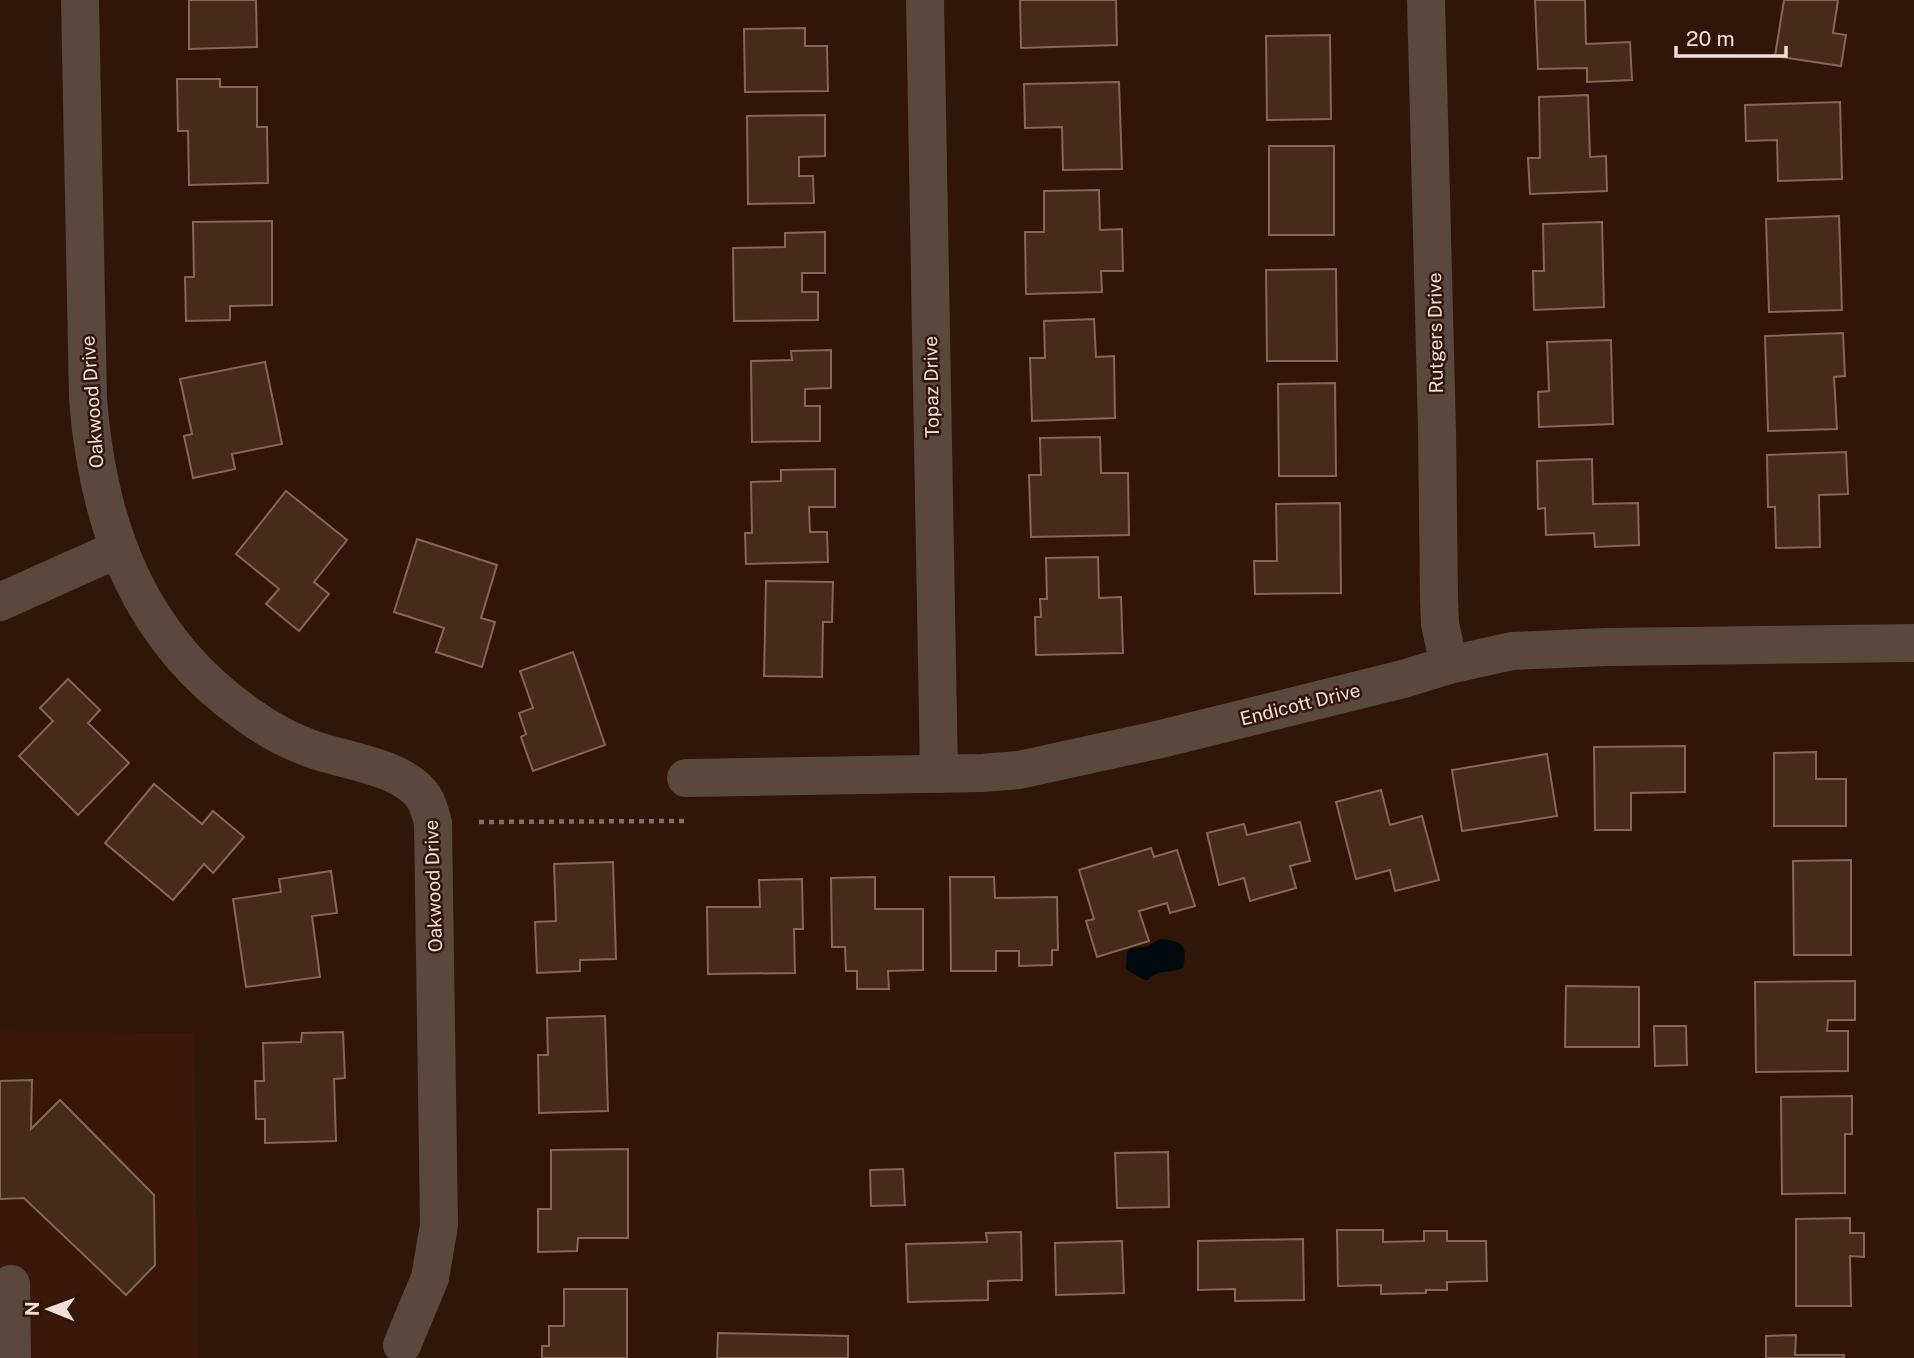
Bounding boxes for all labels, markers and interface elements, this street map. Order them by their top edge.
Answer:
scale bar [1676,14,1786,58]
text: 20 m [1686,26,1735,51]
street label: Rutgers Drive [1423,273,1447,393]
street label: Oakwood Drive [76,335,108,469]
street label: Topaz Drive [919,336,943,438]
street label: Endicott Drive [1238,678,1362,730]
street label: Oakwood Drive [420,819,446,953]
north arrow [14,1274,84,1344]
text: N [21,1301,43,1316]

